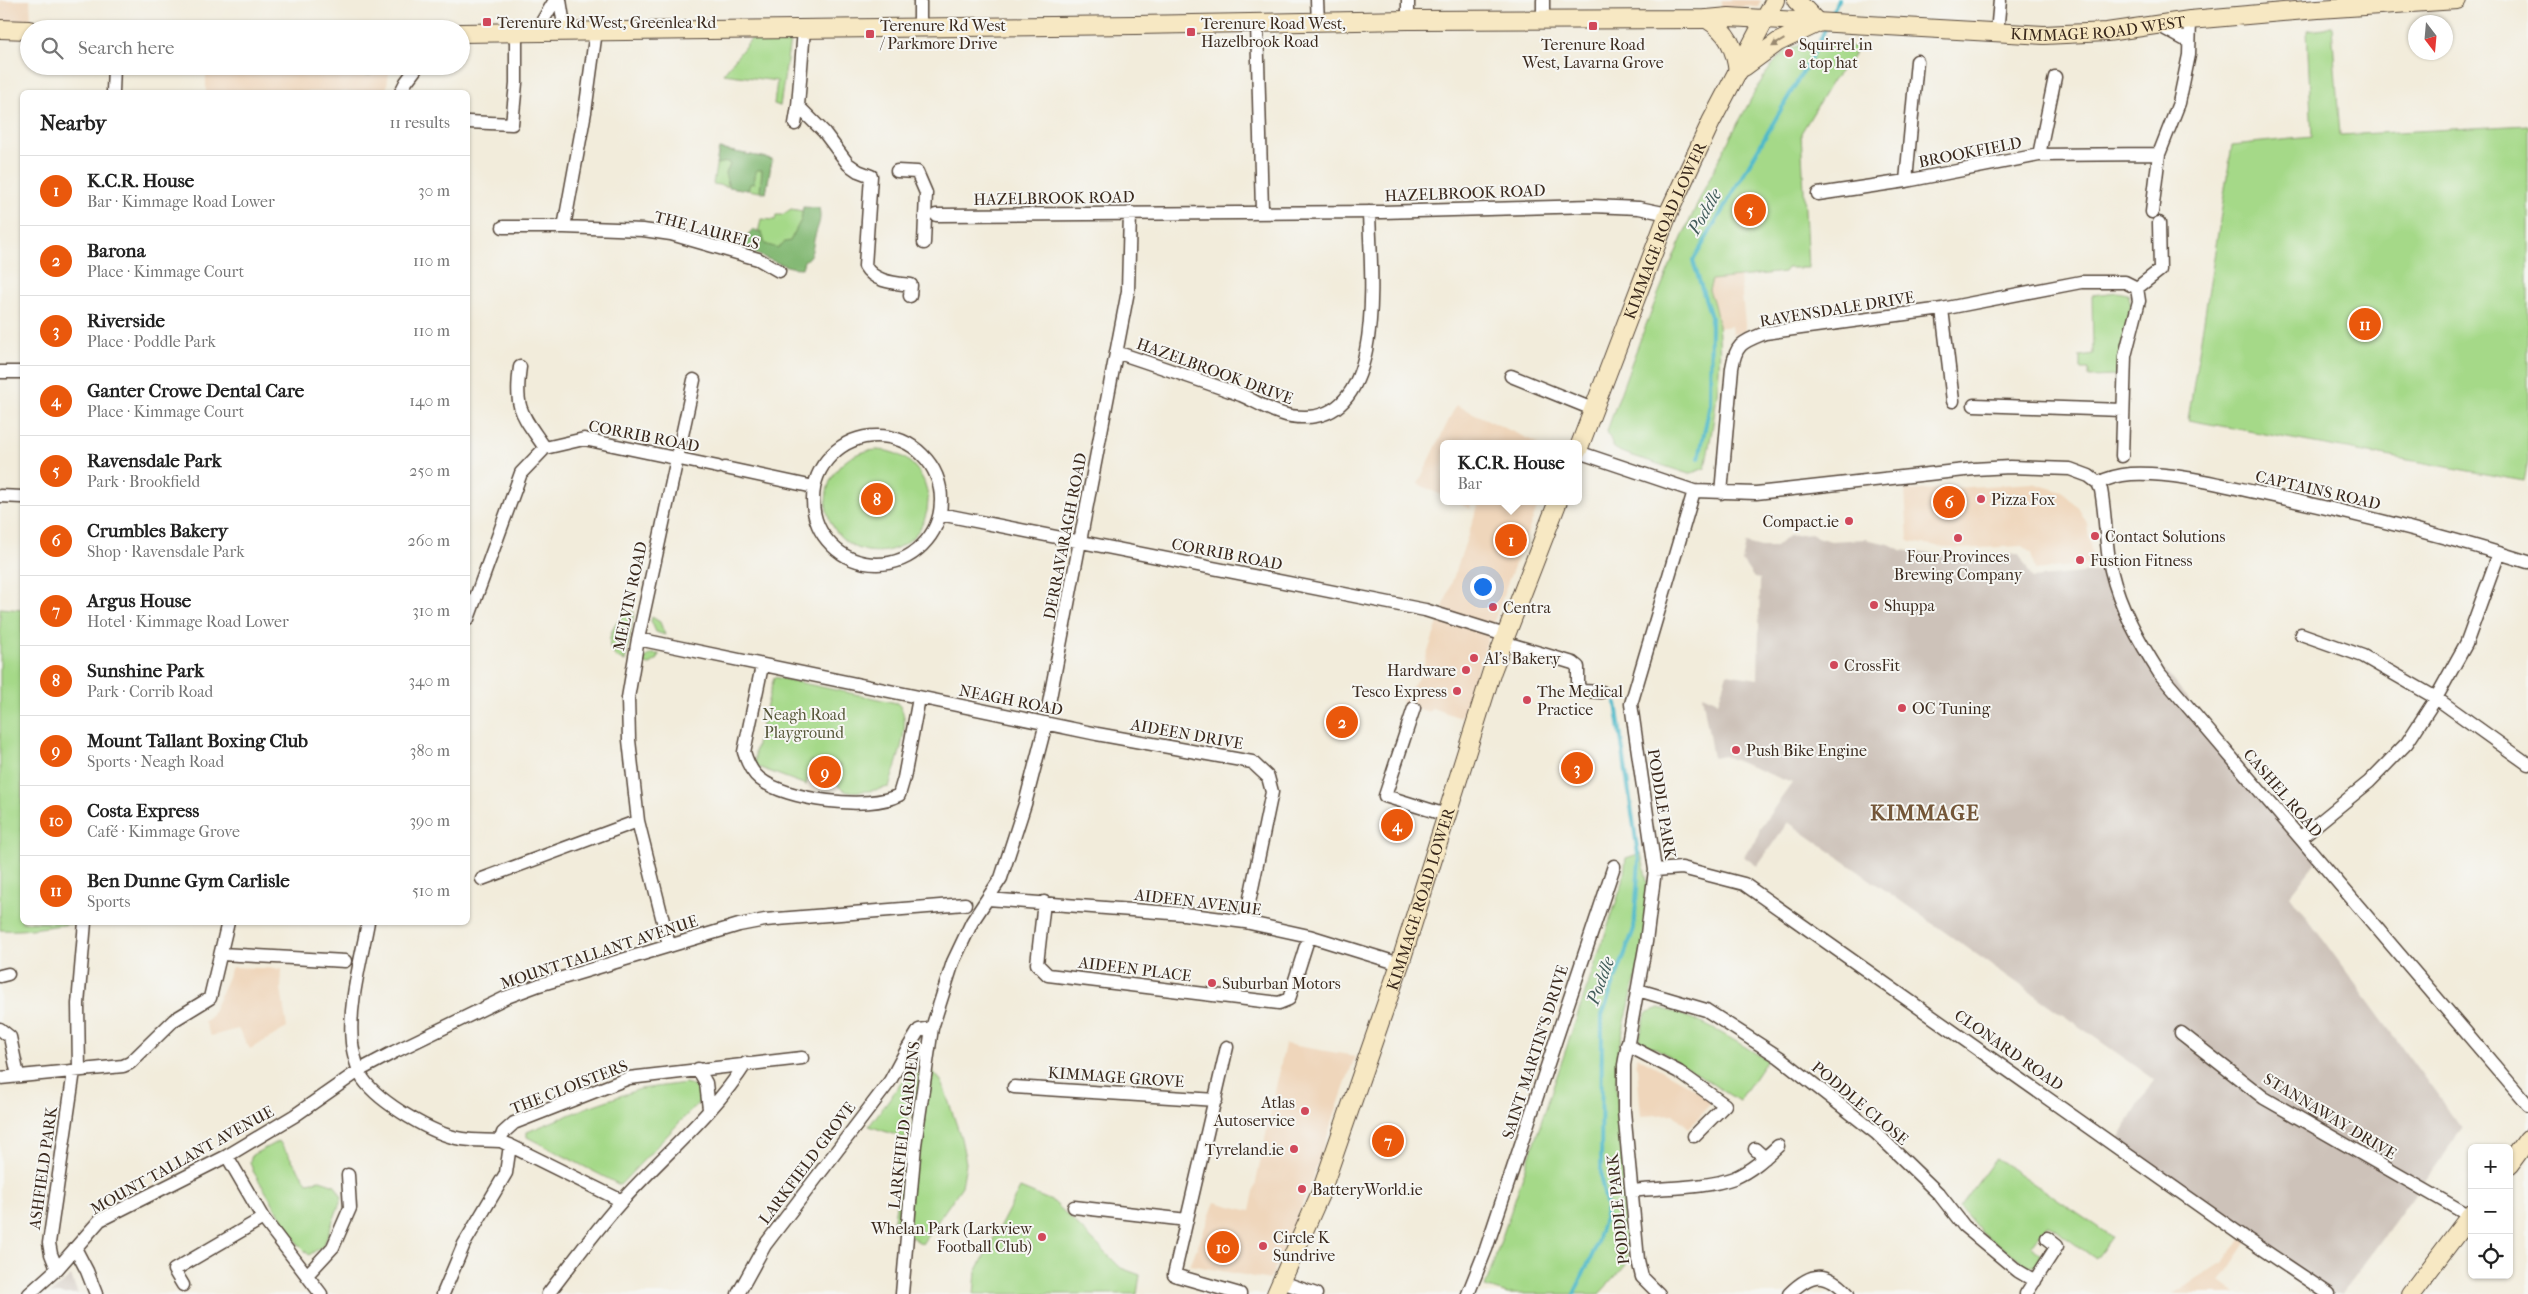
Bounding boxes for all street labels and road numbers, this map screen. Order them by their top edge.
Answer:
street label: KIMMAGE ROAD WEST [2010,11,2187,45]
street label: BROOKFIELD [1917,133,2023,171]
street label: KIMMAGE ROAD LOWER [1619,138,1710,322]
street label: HAZELBROOK ROAD [1384,181,1546,205]
street label: HAZELBROOK ROAD [973,187,1135,209]
street label: THE LAURELS [652,207,762,253]
street label: RAVENSDALE DRIVE [1758,287,1916,331]
street label: HAZELBROOK DRIVE [1134,334,1296,408]
street label: CORRIB ROAD [587,416,701,456]
street label: DERRAVARAGH ROAD [1040,451,1090,621]
street label: CAPTAINS ROAD [2254,466,2382,514]
street label: CORRIB ROAD [1170,534,1284,574]
street label: MELVIN ROAD [609,540,651,652]
street label: NEAGH ROAD [957,681,1065,719]
street label: AIDEEN DRIVE [1128,715,1245,753]
street label: CASHEL ROAD [2239,745,2327,841]
street label: PODDLE PARK [1644,747,1680,862]
street label: KIMMAGE ROAD LOWER [1382,804,1458,993]
street label: AIDEEN AVENUE [1132,885,1263,919]
street label: MOUNT TALLANT AVENUE [498,911,700,993]
street label: AIDEEN PLACE [1076,953,1193,985]
street label: SAINT MARTIN'S DRIVE [1498,962,1572,1141]
street label: CLONARD ROAD [1951,1005,2067,1095]
street label: LARKFIELD GARDENS [884,1040,924,1210]
street label: THE CLOISTERS [508,1056,630,1118]
street label: PODDLE CLOSE [1808,1057,1912,1149]
street label: KIMMAGE GROVE [1047,1063,1185,1091]
street label: STANNAWAY DRIVE [2260,1069,2400,1163]
street label: LARKFIELD GROVE [755,1098,859,1228]
street label: MOUNT TALLANT AVENUE [87,1101,277,1218]
street label: ASHFIELD PARK [25,1104,61,1232]
street label: PODDLE PARK [1603,1151,1633,1265]

